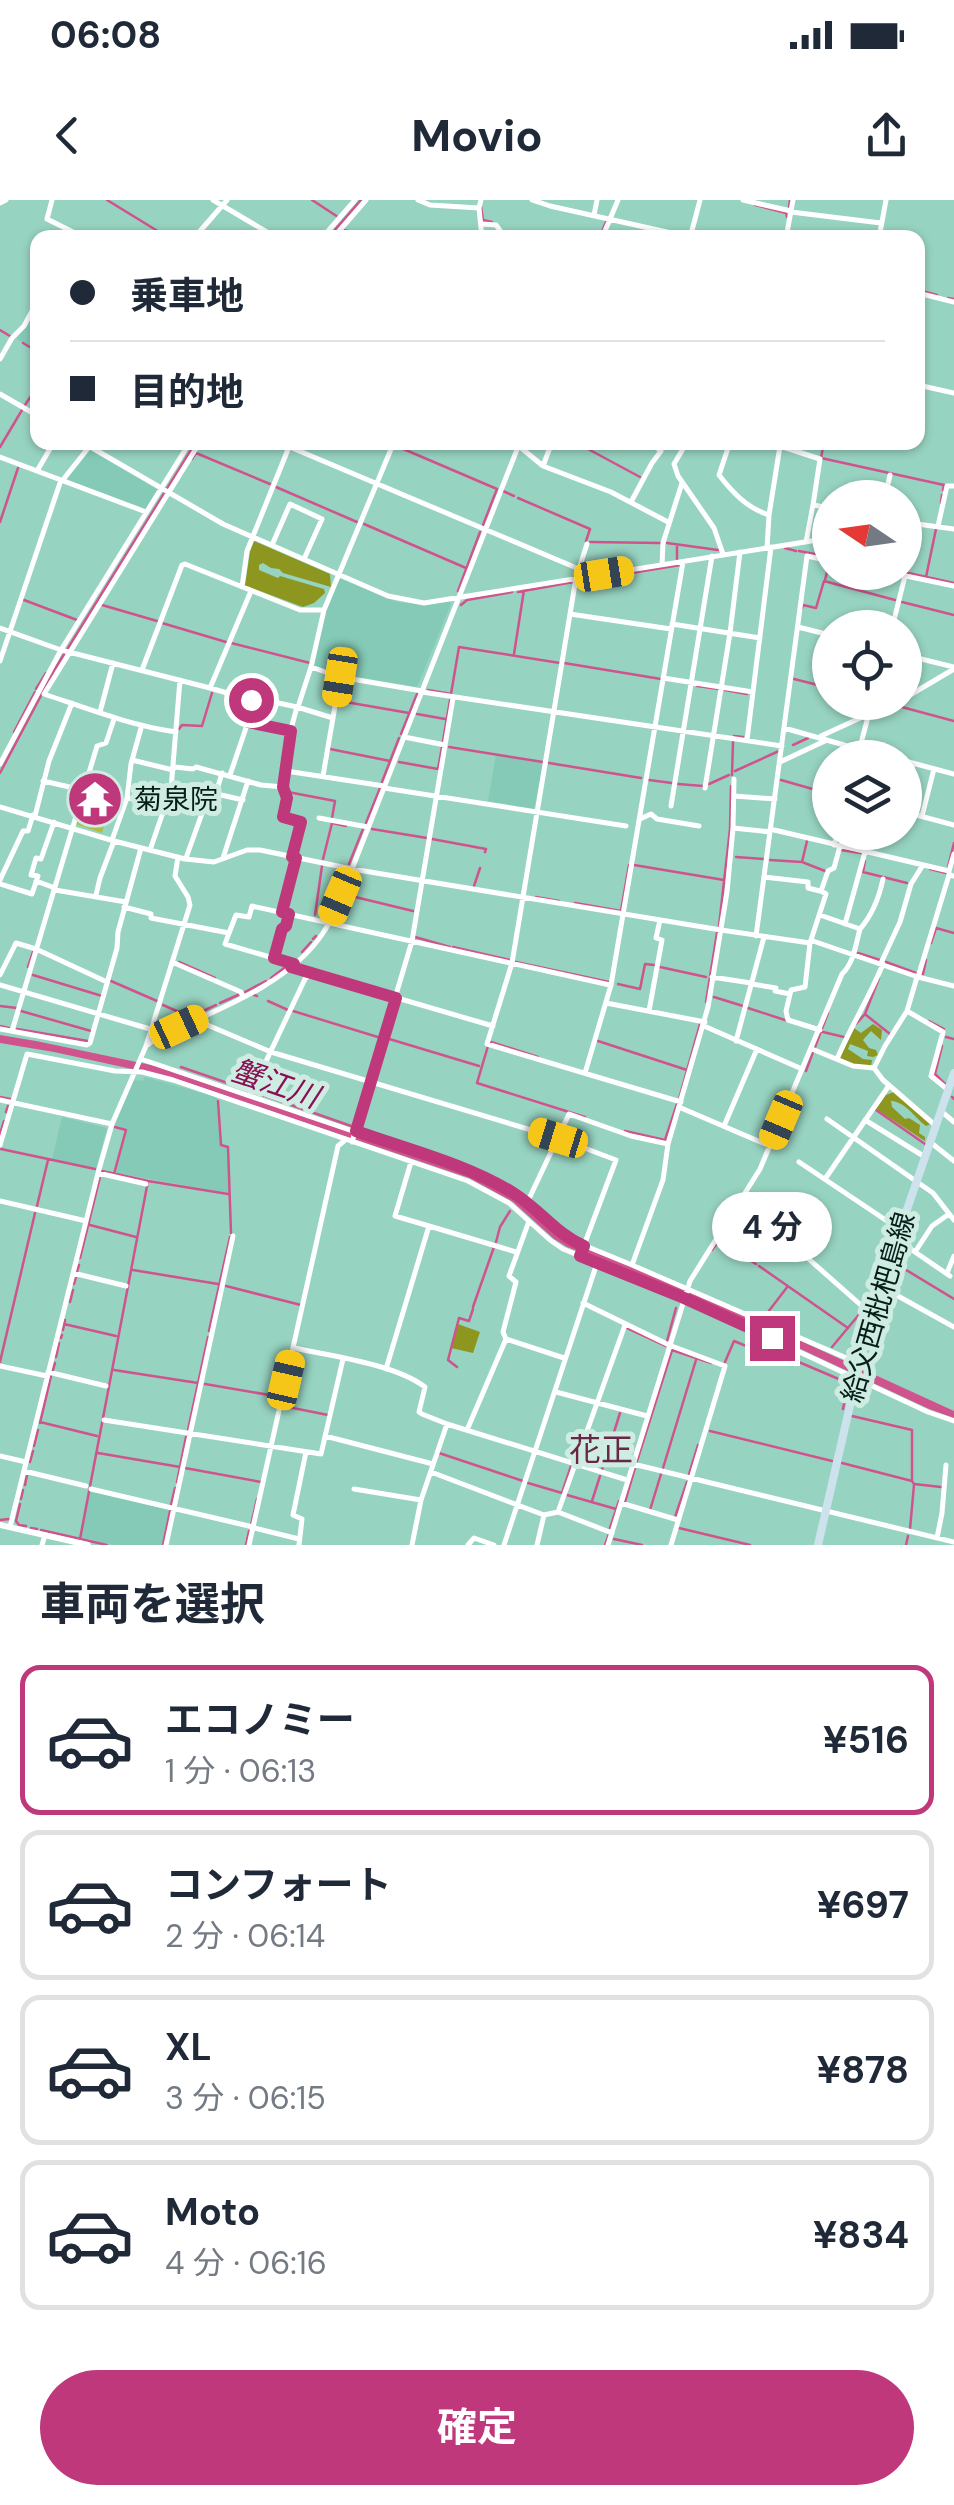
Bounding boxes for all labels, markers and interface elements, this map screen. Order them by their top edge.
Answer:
text: 06:08 [50,10,161,60]
text: Movio [411,106,543,165]
icon: back [40,108,95,163]
icon: share [859,108,914,163]
text: 乗車地 [130,271,244,321]
text: 目的地 [130,367,244,417]
north arrow [812,480,922,590]
map controls [812,480,922,850]
car [572,554,636,594]
button: locate [812,610,922,720]
car [320,645,360,709]
route start [229,678,274,723]
button: layers [812,740,922,850]
temple icon: 菊泉院 [65,769,125,829]
place label: 菊泉院 [134,781,218,818]
car [314,863,366,929]
car [145,1001,213,1053]
water label: 蟹江川 [226,1050,327,1118]
car [755,1087,807,1153]
car [525,1115,591,1161]
callout: 4 分 [712,1193,832,1263]
text: 4 分 [742,1206,802,1248]
street label: 給父西枇杷島線 [834,1208,923,1406]
route end [750,1316,795,1361]
car [265,1347,307,1413]
district label: 花正 [569,1429,633,1471]
text: 車両を選択 [40,1575,265,1634]
icon: car [45,1695,135,1785]
text: エコノミー [165,1695,355,1745]
text: ¥516 [823,1715,909,1765]
text: 1 分 · 06:13 [165,1750,316,1792]
icon: car [45,1860,135,1950]
text: コンフォート [165,1860,392,1910]
text: ¥697 [817,1880,909,1930]
text: 2 分 · 06:14 [165,1915,325,1957]
text: XL [165,2022,212,2072]
icon: car [45,2025,135,2115]
text: ¥878 [816,2045,909,2095]
text: 3 分 · 06:15 [165,2077,326,2119]
text: Moto [165,2187,260,2237]
icon: car [45,2190,135,2280]
text: ¥834 [813,2210,909,2260]
text: 4 分 · 06:16 [165,2242,327,2284]
button: 確定 [40,2370,914,2485]

